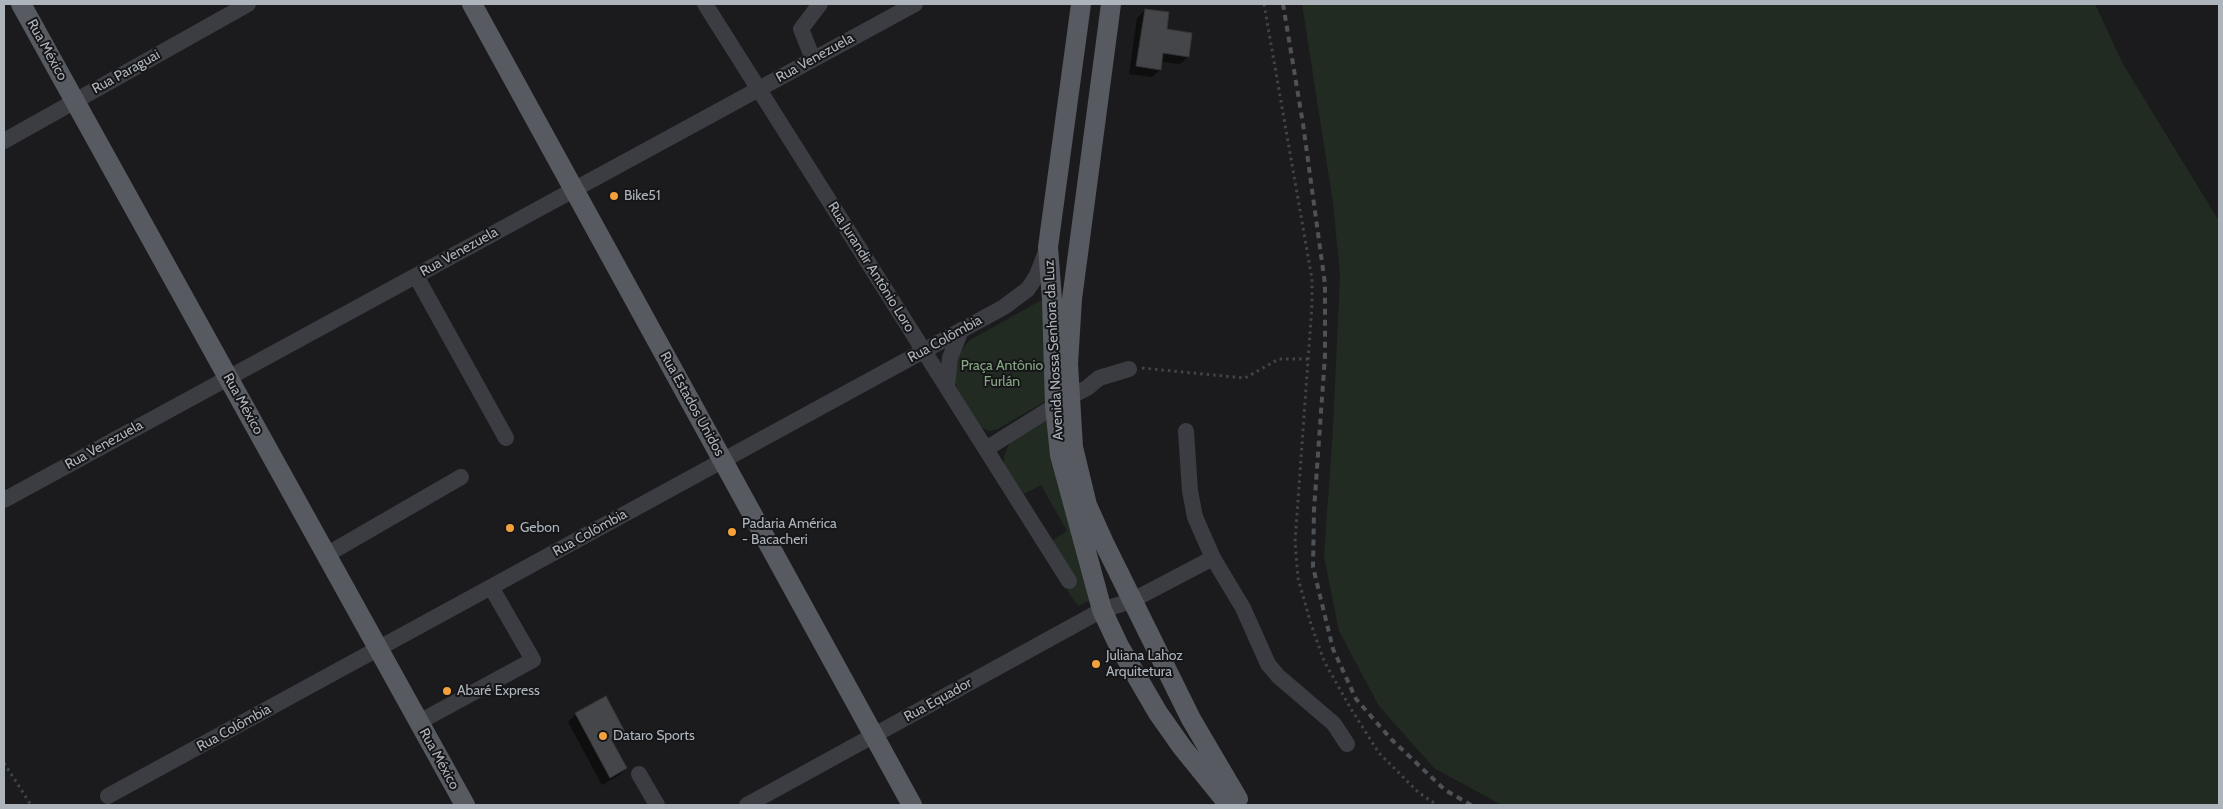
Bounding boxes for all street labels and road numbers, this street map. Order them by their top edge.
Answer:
street label: Rua México [23,16,71,84]
street label: Rua Venezuela [773,30,857,86]
street label: Rua Paraguai [89,46,163,98]
street label: Rua Jurandir Antônio Loro [824,199,918,335]
street label: Rua Venezuela [417,224,501,280]
street label: Avenida Nossa Senhora da Luz [1041,259,1067,441]
street label: Rua Colômbia [905,312,985,366]
street label: Rua Estados Unidos [656,349,728,459]
street label: Rua México [219,370,267,438]
street label: Rua Venezuela [62,417,146,473]
street label: Rua Colômbia [550,506,630,560]
street label: Rua Equador [901,675,975,725]
street label: Rua Colômbia [194,701,274,755]
street label: Rua México [415,725,463,793]

